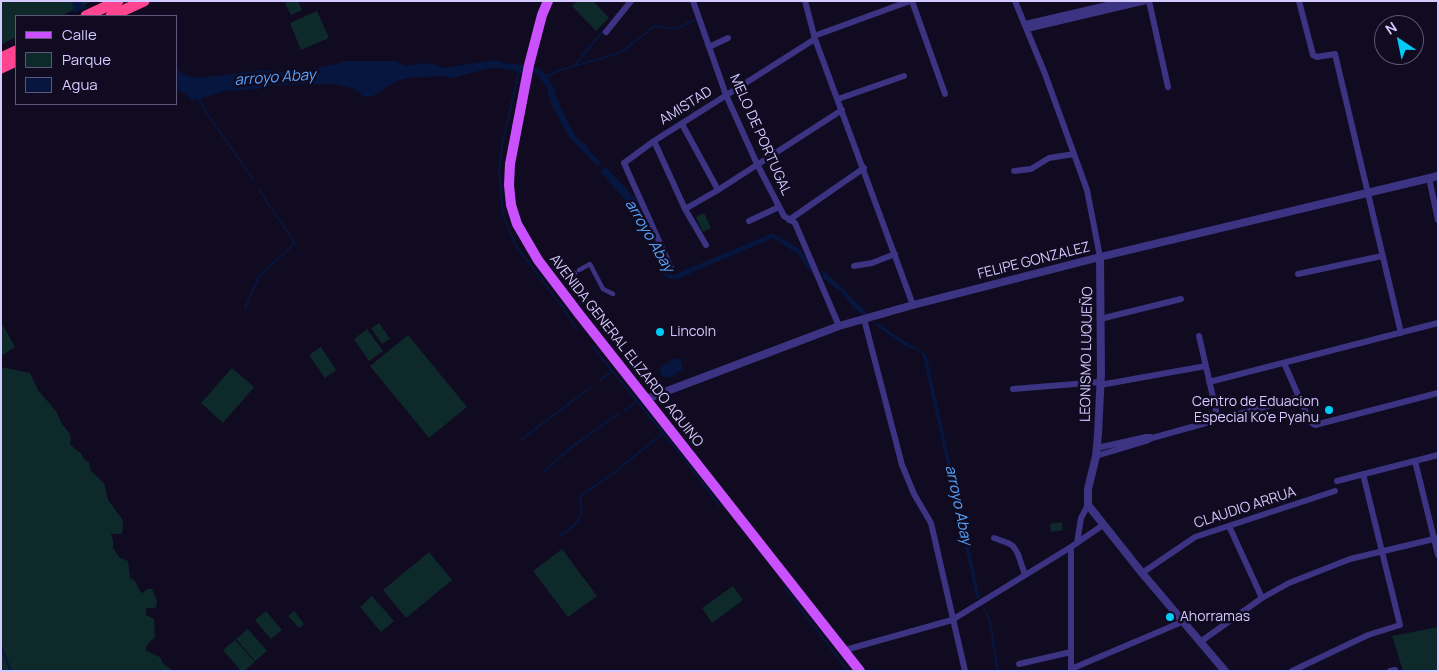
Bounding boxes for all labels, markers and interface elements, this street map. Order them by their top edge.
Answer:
legend [15,15,178,105]
north arrow [1374,15,1424,65]
text: N [1381,17,1400,39]
text: Calle [62,24,97,45]
text: Parque [62,49,111,70]
water label: arroyo Abay [234,66,316,90]
street label: MELO DE PORTUGAL [726,72,794,198]
text: Agua [62,74,98,95]
street label: AMISTAD [657,83,715,129]
water label: arroyo Abay [621,196,677,276]
street label: FELIPE GONZALEZ [976,239,1092,283]
street label: AVENIDA GENERAL ELIZARDO AQUINO [546,251,706,451]
street label: LEONISMO LUQUEÑO [1077,286,1097,422]
place label: Lincoln [670,324,716,340]
marker: Lincoln [654,326,666,338]
place label: Centro de Eduacion Especial Ko'e Pyahu [1192,394,1319,427]
marker: Centro de Eduacion Especial Ko'e Pyahu [1323,404,1335,416]
water label: arroyo Abay [941,463,975,547]
street label: CLAUDIO ARRUA [1192,484,1298,532]
place label: Ahorramas [1180,609,1250,625]
marker: Ahorramas [1164,611,1176,623]

